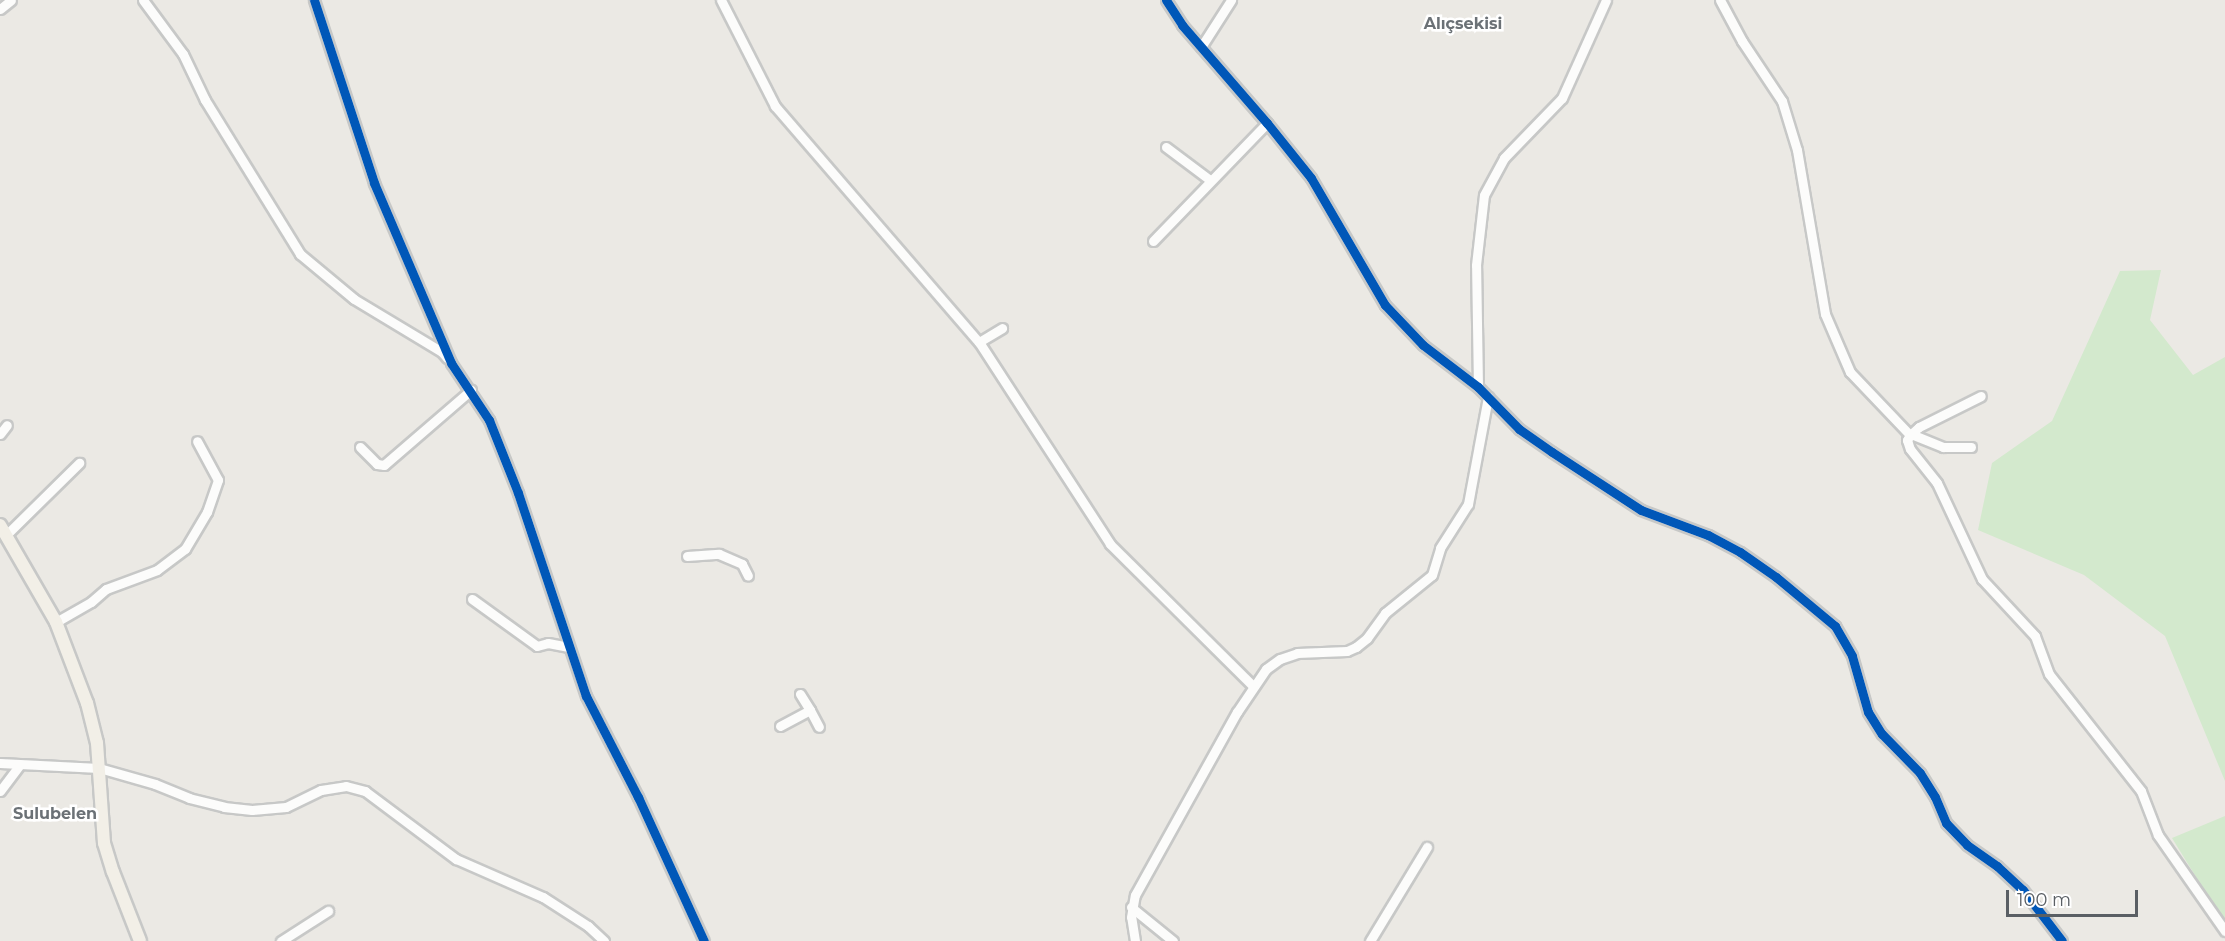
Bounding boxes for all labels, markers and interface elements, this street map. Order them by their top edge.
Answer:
district label: Alıçsekisi [1424,14,1502,34]
district label: Sulubelen [13,804,97,824]
scale bar [2009,878,2141,916]
text: 100 m [2017,889,2071,911]

